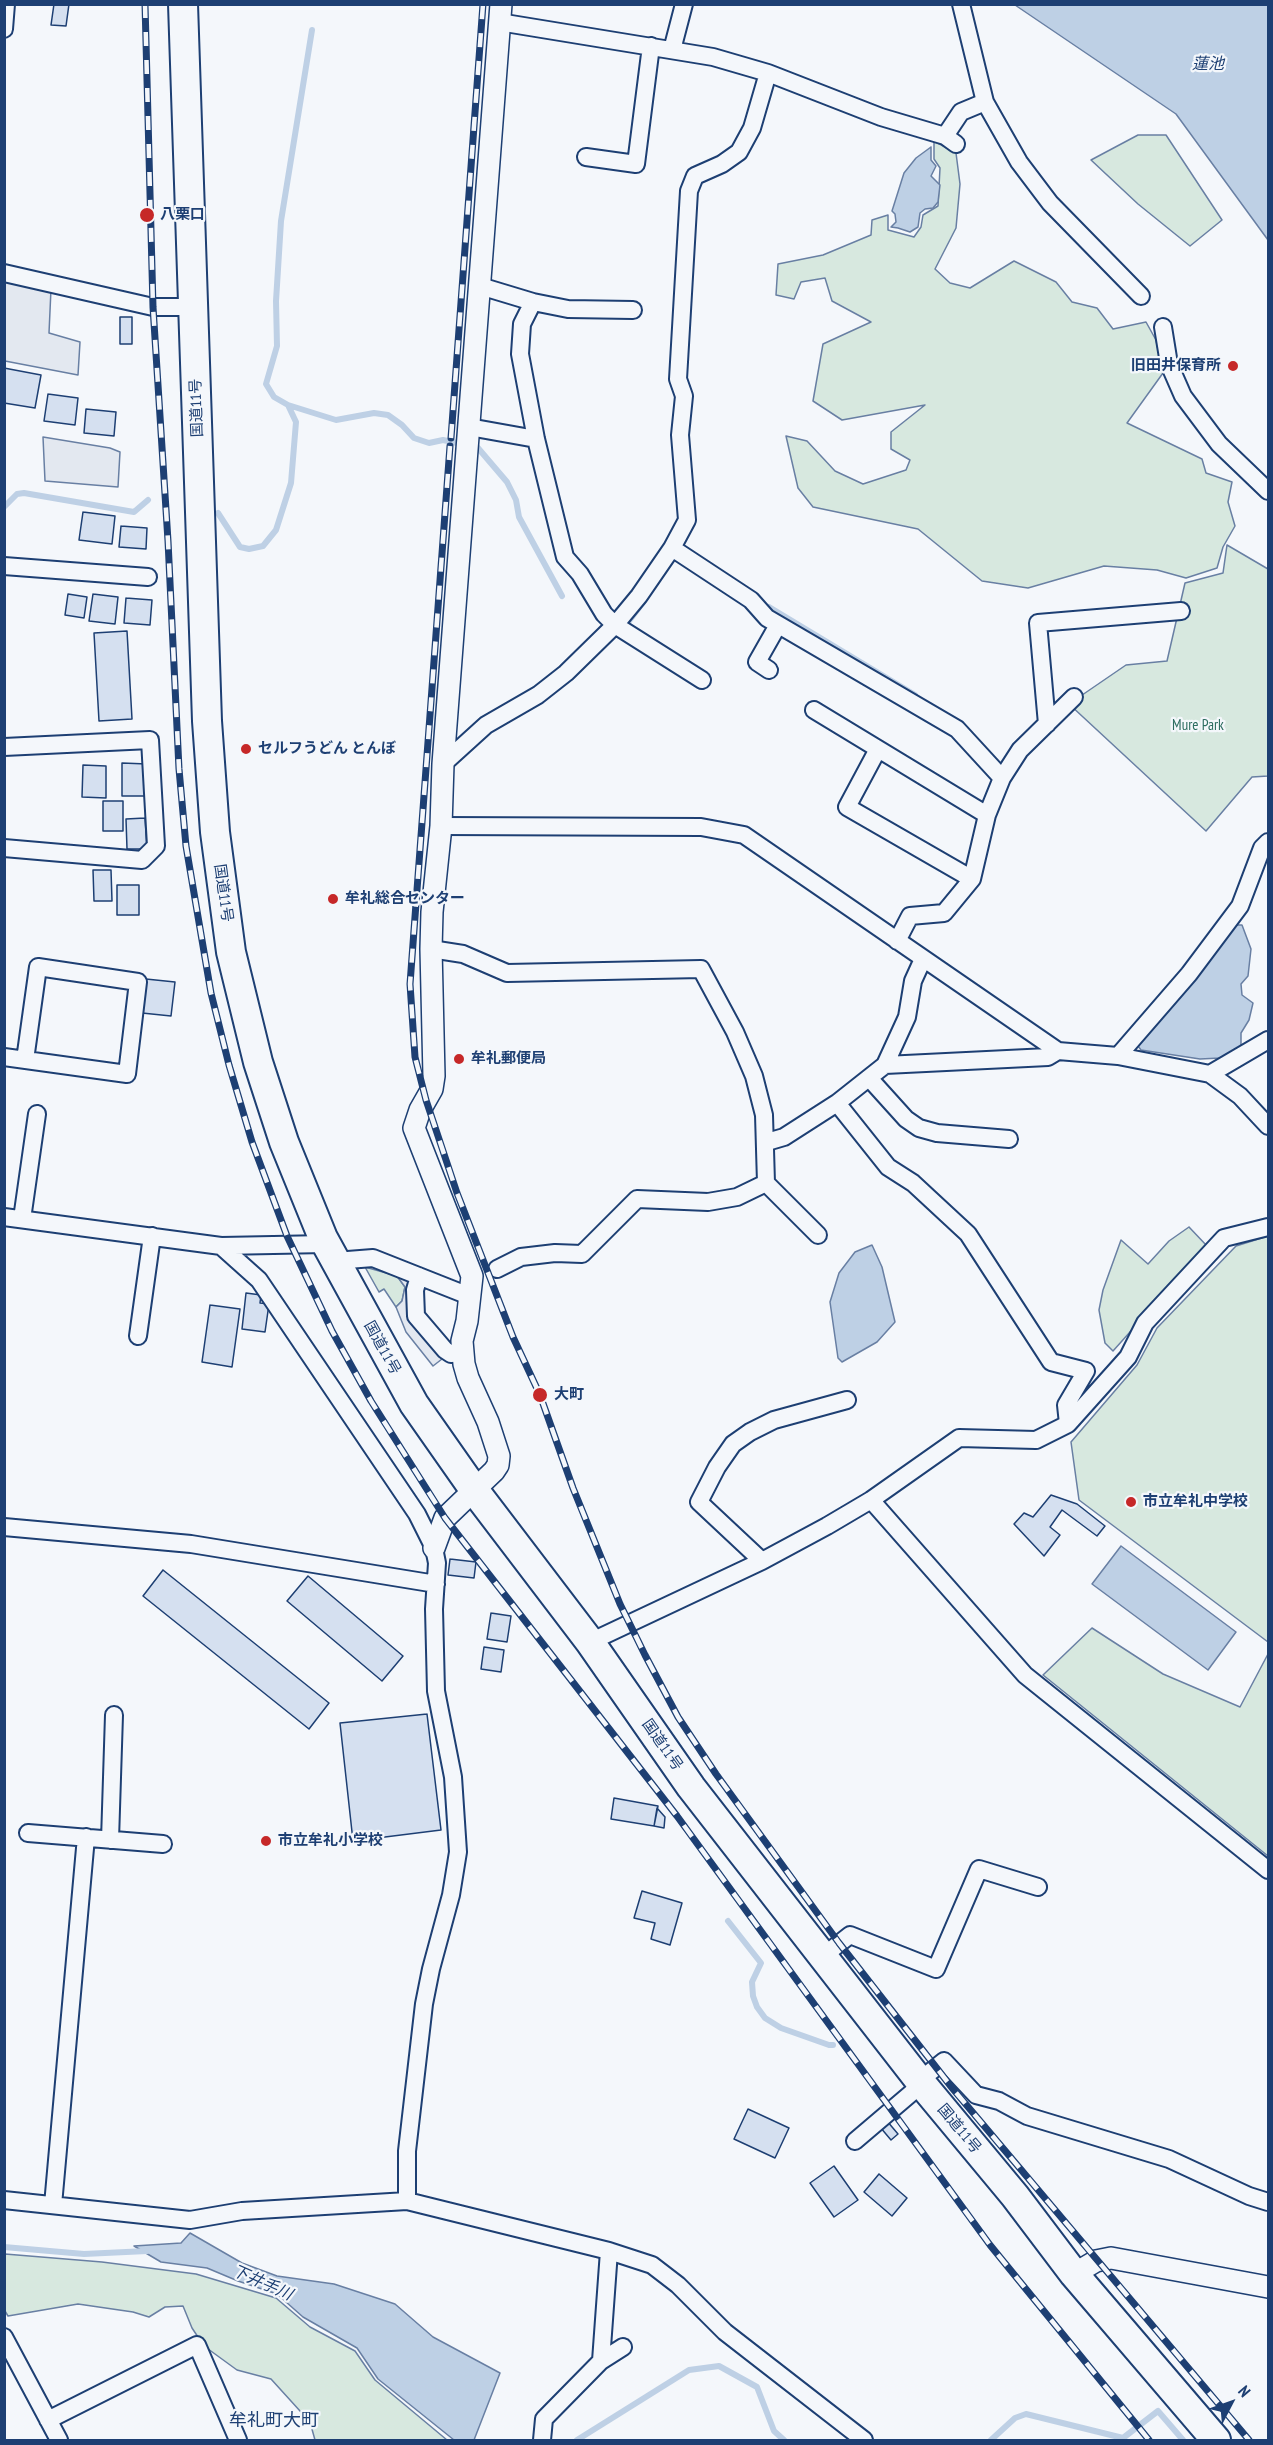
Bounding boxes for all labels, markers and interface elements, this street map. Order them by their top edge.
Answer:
water label: 蓮池 [1192,54,1224,74]
marker: 八栗口 [138,206,156,224]
place label: 八栗口 [160,206,205,224]
place label: 旧田井保育所 [1131,357,1221,375]
marker: 旧田井保育所 [1226,359,1240,373]
street label: 国道11号 [187,378,207,438]
park label: Mure Park [1172,717,1224,735]
place label: セルフうどん とんぼ [258,740,396,758]
marker: セルフうどん とんぼ [239,742,253,756]
street label: 国道11号 [210,863,236,923]
place label: 牟礼総合センター [345,890,465,908]
marker: 牟礼総合センター [326,892,340,906]
place label: 牟礼郵便局 [471,1050,546,1068]
marker: 牟礼郵便局 [452,1052,466,1066]
street label: 国道11号 [360,1318,404,1378]
marker: 大町 [531,1386,549,1404]
place label: 大町 [554,1386,584,1404]
place label: 市立牟礼中学校 [1143,1493,1248,1511]
marker: 市立牟礼中学校 [1124,1495,1138,1509]
street label: 国道11号 [638,1716,686,1774]
place label: 市立牟礼小学校 [278,1832,383,1850]
marker: 市立牟礼小学校 [259,1834,273,1848]
street label: 国道11号 [933,2101,985,2157]
water label: 下井手川 [229,2261,295,2305]
north arrow [1201,2373,1261,2433]
text: N [1234,2381,1255,2401]
district label: 牟礼町大町 [229,2410,319,2432]

